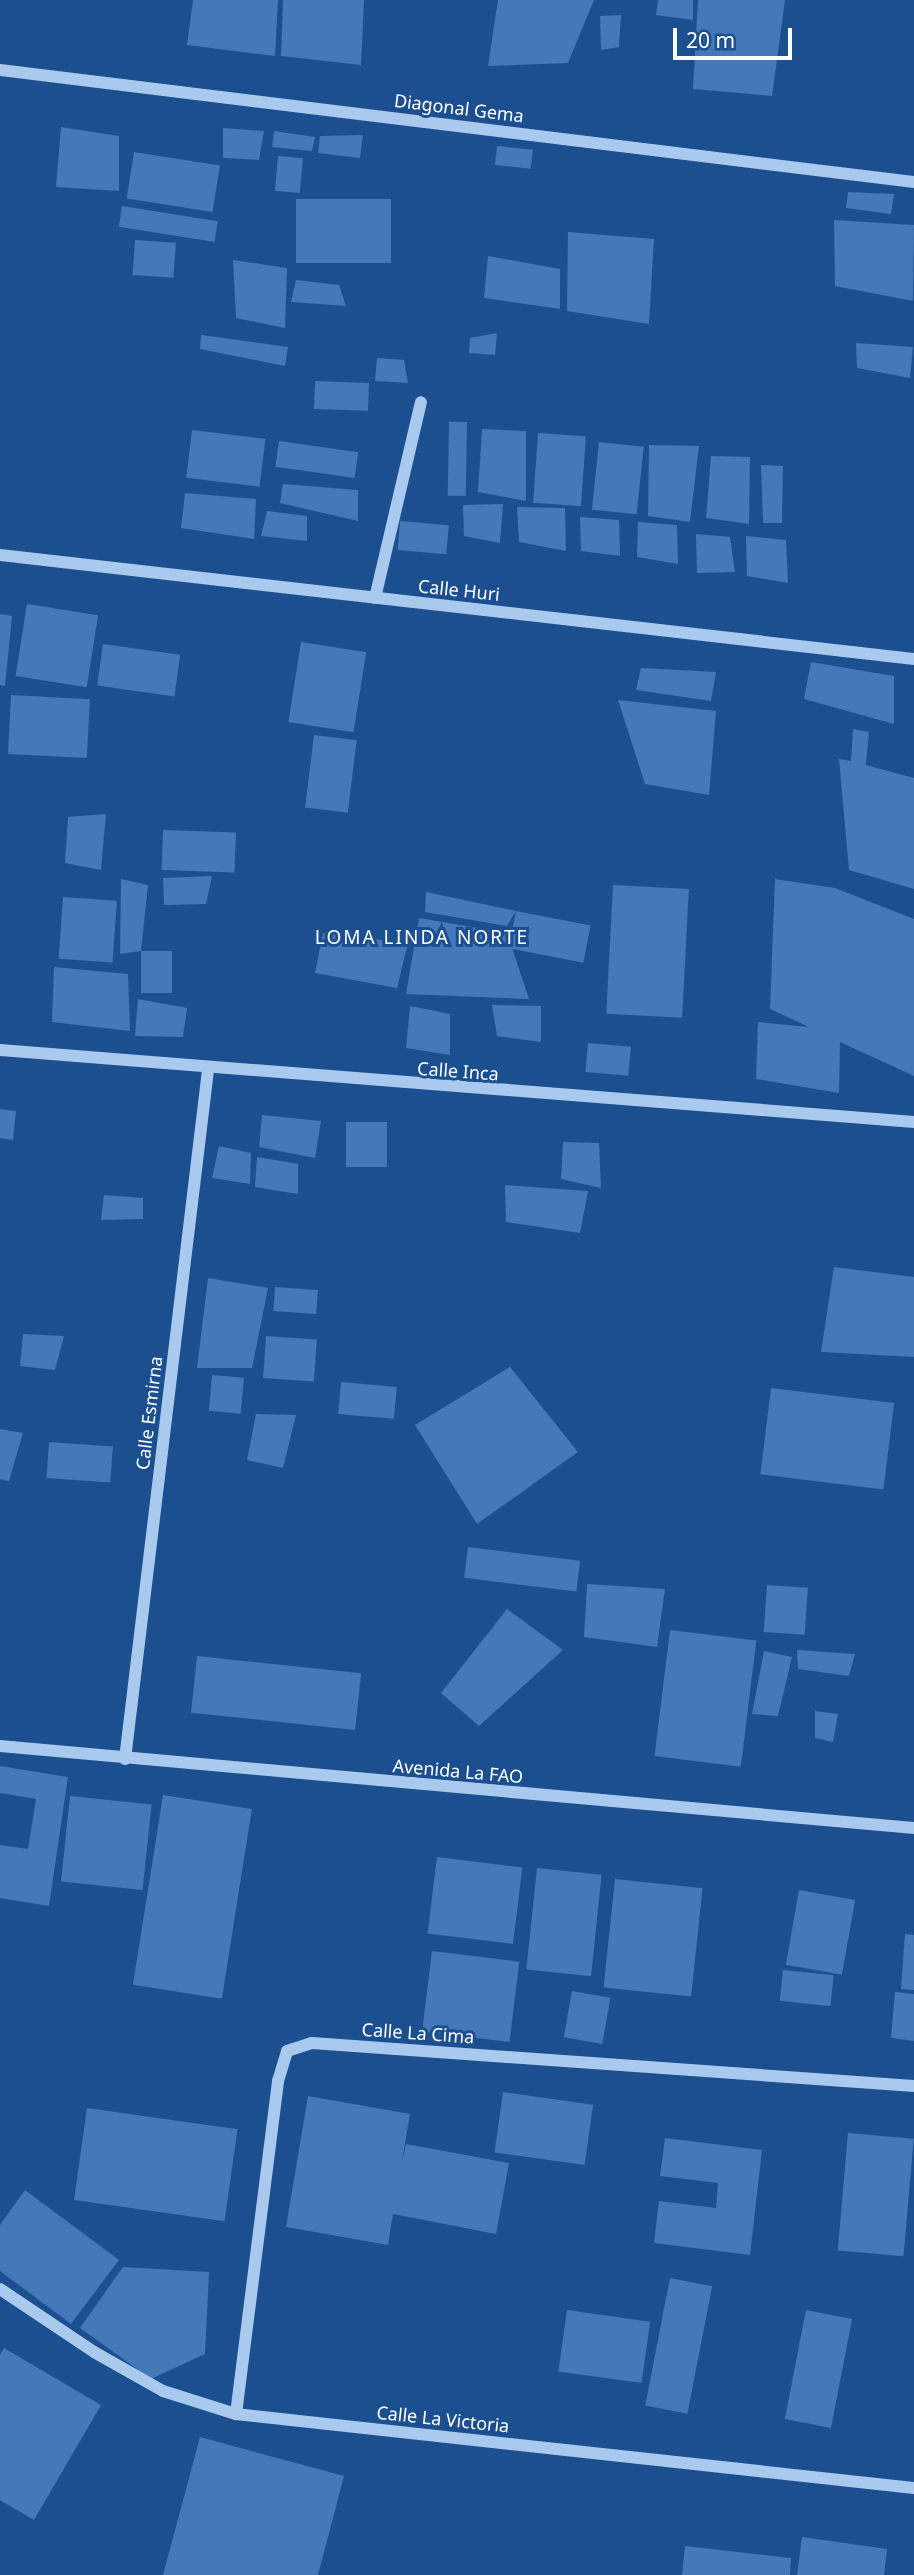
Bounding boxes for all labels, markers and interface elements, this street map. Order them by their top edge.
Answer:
scale bar [676,14,795,58]
text: 20 m [686,26,735,54]
street label: Diagonal Gema [393,89,525,127]
street label: Calle Huri [417,575,501,605]
district label: LOMA LINDA NORTE [317,927,527,949]
street label: Calle Inca [417,1057,499,1085]
street label: Calle Esmirna [131,1355,167,1471]
street label: Avenida La FAO [392,1755,524,1787]
street label: Calle La Cima [361,2018,475,2048]
street label: Calle La Victoria [376,2401,510,2437]

